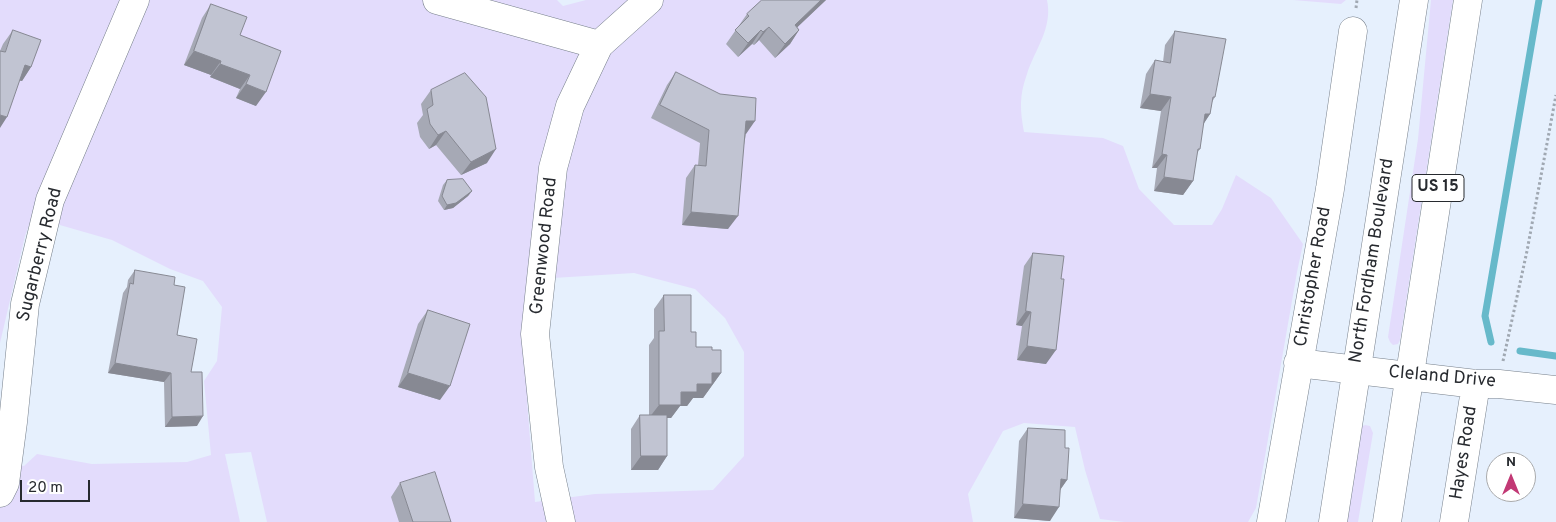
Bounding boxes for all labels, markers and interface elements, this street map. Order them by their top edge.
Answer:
street label: North Fordham Boulevard [1346,157,1400,365]
road number: US 15 [1412,174,1464,202]
street label: Greenwood Road [527,176,563,316]
street label: Sugarberry Road [14,186,68,324]
street label: Christopher Road [1291,205,1337,349]
street label: Cleland Drive [1387,363,1497,393]
street label: Hayes Road [1447,405,1483,501]
north arrow [1486,452,1536,502]
text: N [1506,454,1516,471]
scale bar [22,470,92,502]
text: 20 m [28,479,63,498]

